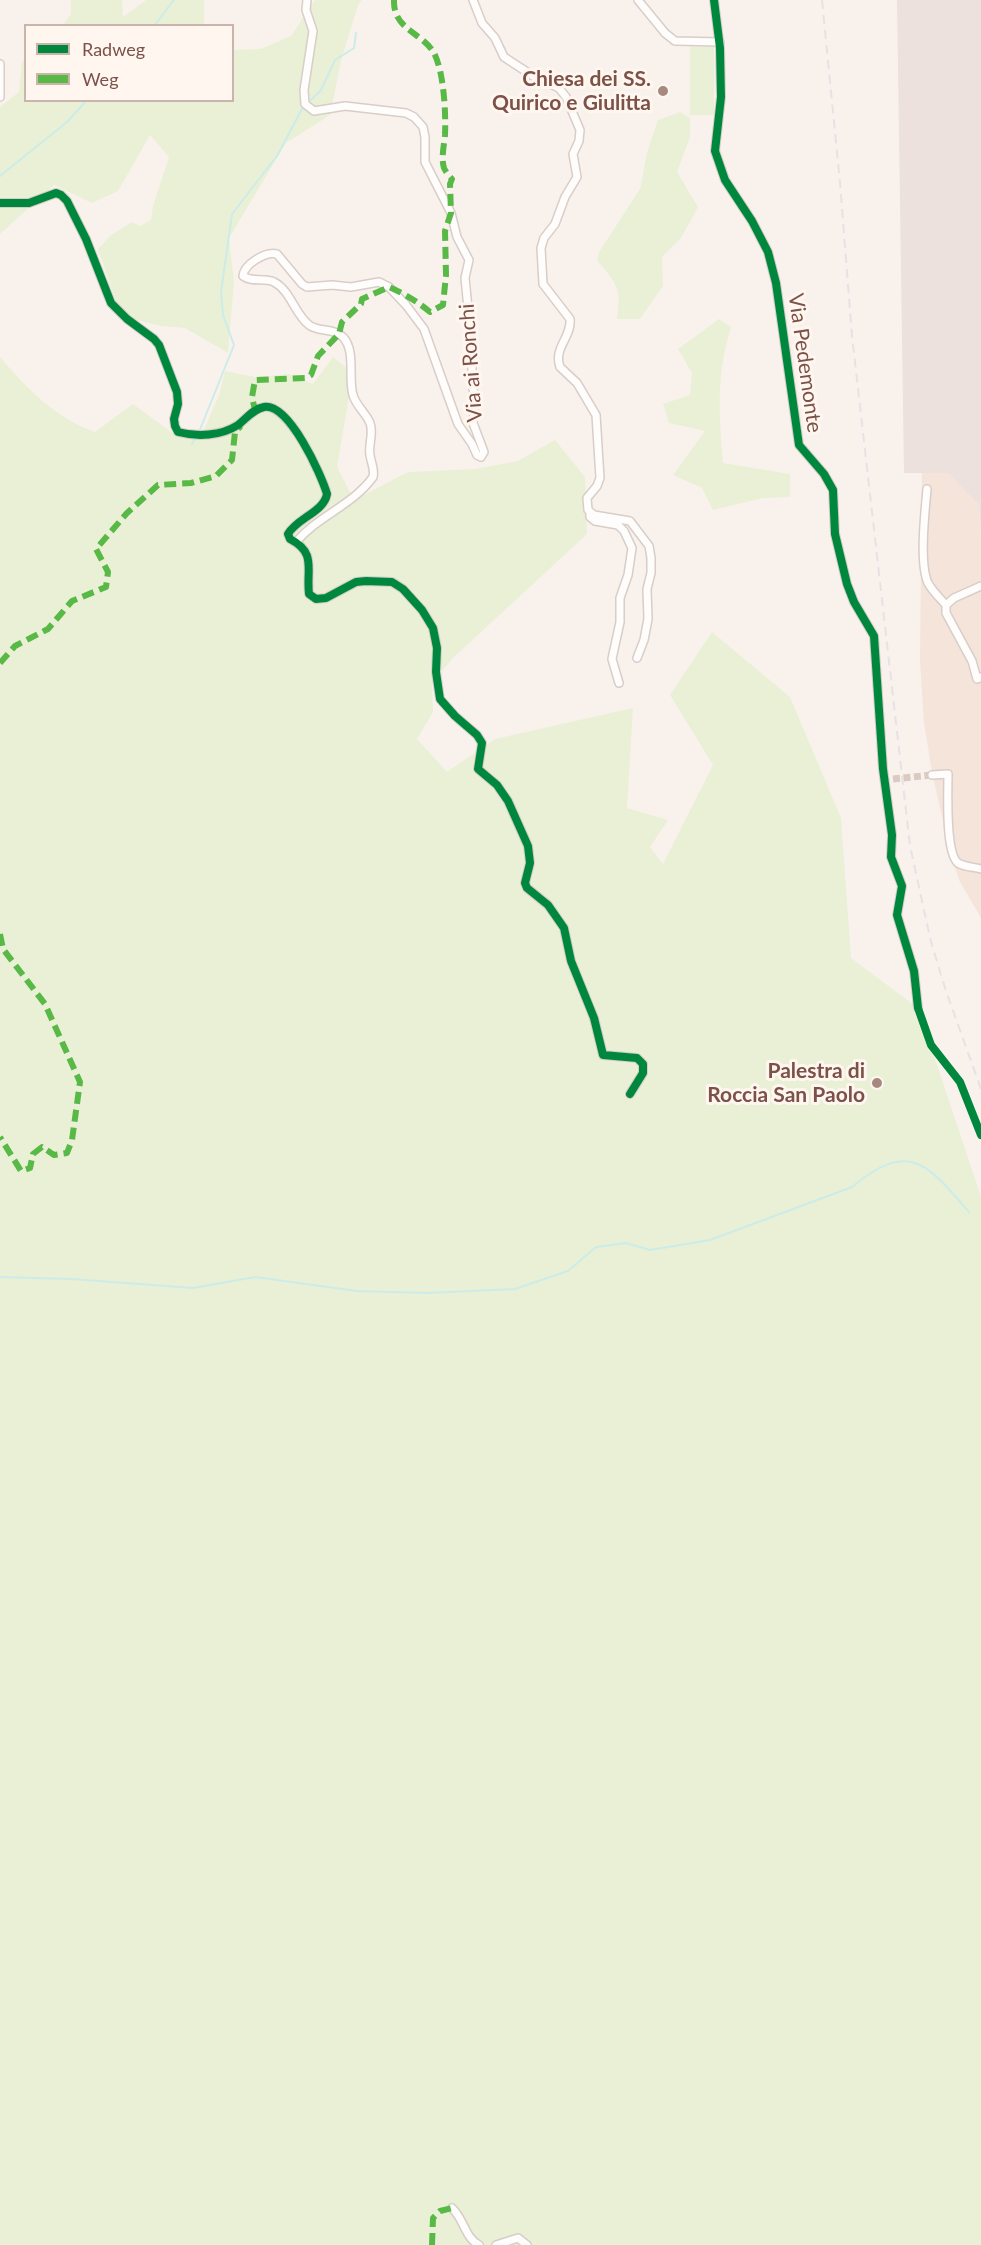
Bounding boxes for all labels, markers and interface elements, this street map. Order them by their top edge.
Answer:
legend [24,24,234,102]
text: Radweg [82,38,145,60]
place label: Chiesa dei SS. Quirico e Giulitta [492,66,651,116]
text: Weg [82,68,119,90]
marker: Chiesa dei SS. Quirico e Giulitta [656,84,670,98]
street label: Via Pedemonte [783,292,827,434]
street label: Via ai Ronchi [454,303,488,423]
place label: Palestra di Roccia San Paolo [707,1058,865,1108]
marker: Palestra di Roccia San Paolo [870,1076,884,1090]

